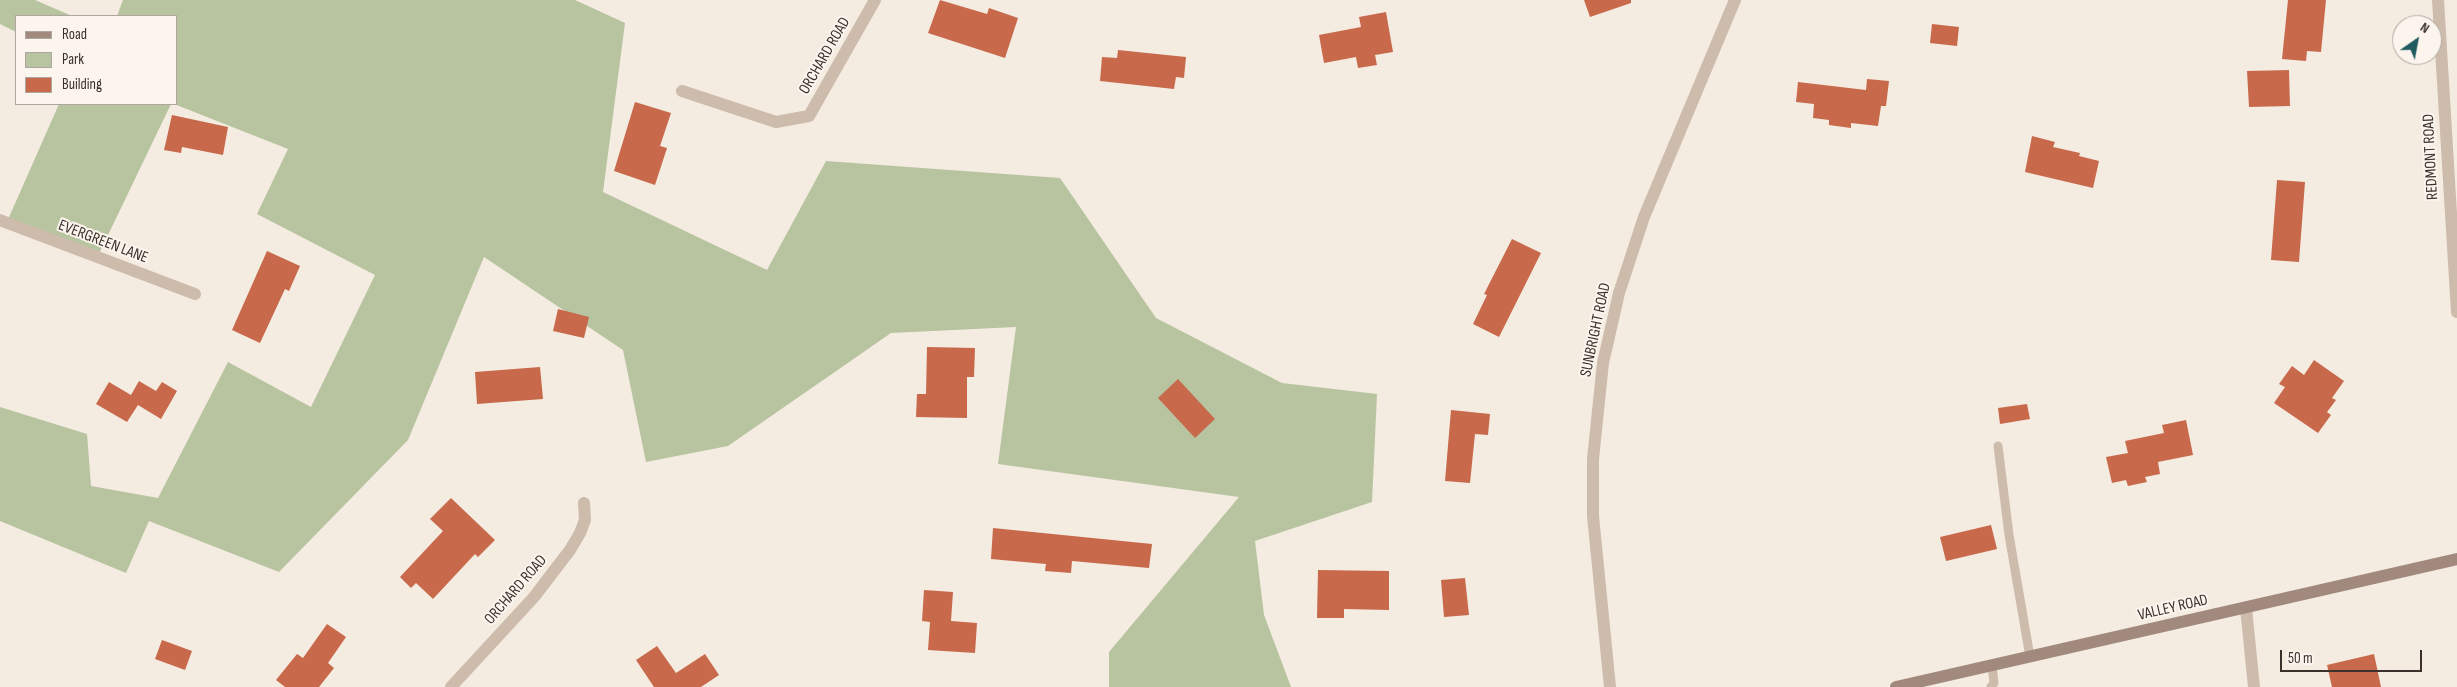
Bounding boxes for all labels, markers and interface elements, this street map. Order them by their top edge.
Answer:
street label: ORCHARD ROAD [795,14,855,98]
legend [15,15,178,105]
north arrow [2392,15,2442,65]
text: N [2417,19,2433,37]
text: Road [62,25,87,44]
text: Park [62,50,84,69]
text: Building [62,75,102,94]
street label: REDMONT ROAD [2419,113,2443,201]
street label: EVERGREEN LANE [55,216,151,268]
street label: SUNBRIGHT ROAD [1577,281,1615,379]
street label: ORCHARD ROAD [481,551,551,629]
street label: VALLEY ROAD [2136,591,2210,625]
scale bar [2282,640,2424,672]
text: 50 m [2288,649,2313,668]

